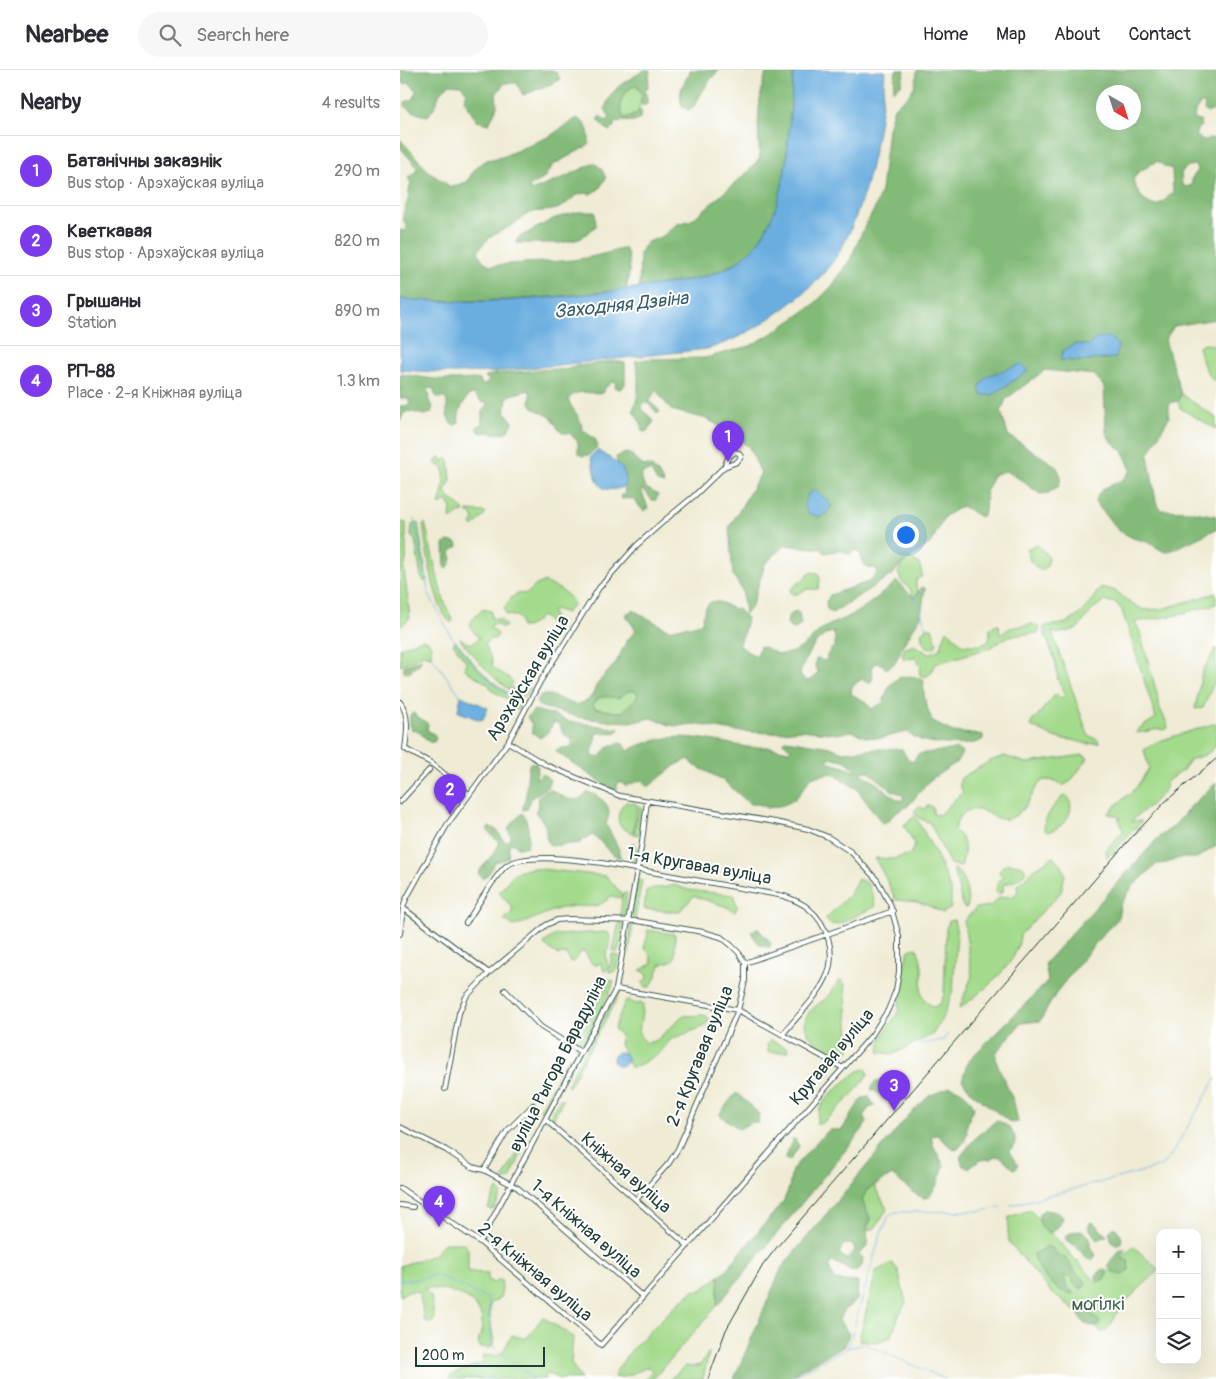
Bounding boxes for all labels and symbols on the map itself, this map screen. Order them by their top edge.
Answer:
north arrow [1096,85,1141,130]
water label: Заходняя Дзвіна [553,286,690,324]
pin: 1 [712,421,744,462]
your location [893,522,919,548]
street label: Арэхаўская вуліца [481,611,575,745]
pin: 2 [434,774,466,815]
street label: 1-я Кругавая вуліца [625,842,773,890]
street label: вуліца Рыгора Барадуліна [504,972,612,1156]
street label: 2-я Кругавая вуліца [661,982,739,1130]
street label: Кругавая вуліца [785,1004,879,1110]
pin: 3 [878,1070,910,1111]
street label: Кніжная вуліца [576,1127,676,1219]
street label: 1-я Кніжная вуліца [526,1174,646,1284]
pin: 4 [423,1186,455,1227]
street label: 2-я Кніжная вуліца [473,1217,597,1327]
park label: могілкі [1072,1293,1124,1316]
scale bar [415,1344,545,1367]

